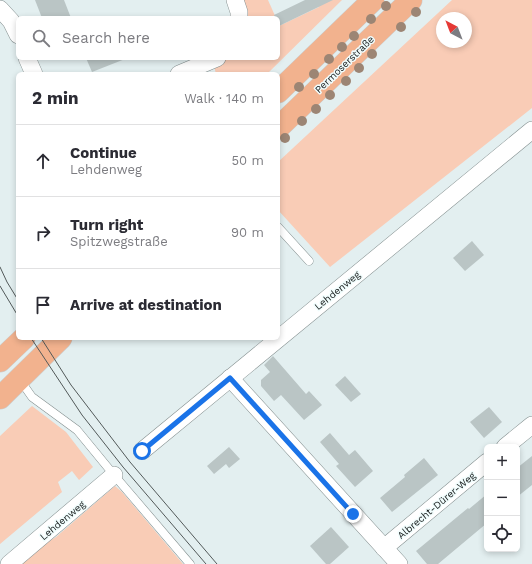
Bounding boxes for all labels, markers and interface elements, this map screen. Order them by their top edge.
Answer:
north arrow [436,12,472,48]
search box [16,16,280,60]
icon: search [30,27,52,49]
text: Search here [62,29,150,47]
street label: Permoserstraße [313,33,376,95]
text: 2 min [32,88,78,108]
text: Walk · 140 m [184,91,264,106]
text: Continue [70,144,137,162]
icon: ahead [32,150,54,172]
text: 50 m [232,153,264,168]
text: Lehdenweg [70,162,142,177]
text: Turn right [70,216,143,234]
icon: right [32,222,54,244]
text: 90 m [231,225,264,240]
text: Spitzwegstraße [70,234,168,249]
street label: Lehdenweg [312,268,363,312]
icon: arrive [32,294,54,316]
text: Arrive at destination [70,296,222,314]
route start [133,442,151,460]
map controls [484,444,520,552]
button: + [484,444,520,480]
street label: Albrecht-Dürer-Weg [395,469,478,541]
button: − [484,480,520,516]
street label: Lehdenweg [38,498,88,542]
route end [344,505,362,523]
button: locate [484,516,520,552]

